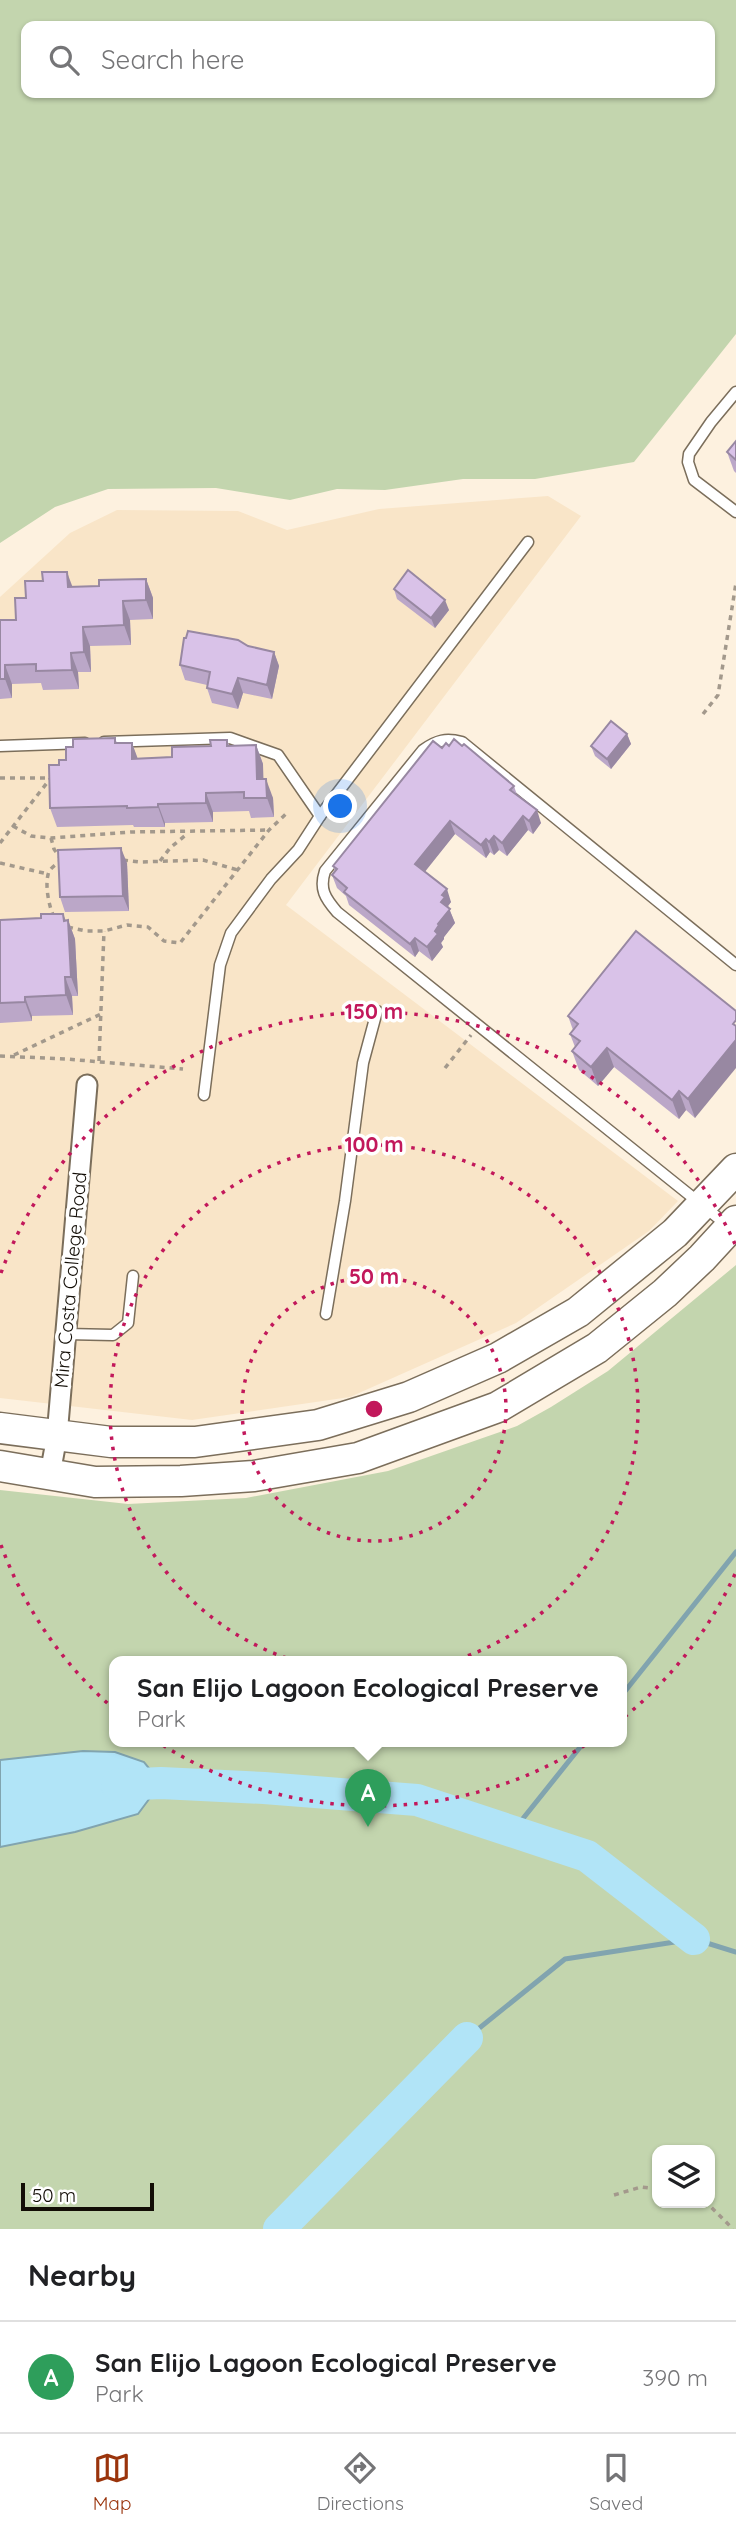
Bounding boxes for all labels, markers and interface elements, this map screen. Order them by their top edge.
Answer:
search box [21,21,715,98]
icon: search [45,41,83,79]
text: Search here [101,43,245,76]
your location [323,789,357,823]
text: 150 m [345,998,403,1024]
text: 100 m [344,1131,404,1157]
street label: Mira Costa College Road [49,1171,91,1389]
text: 50 m [349,1263,399,1289]
centre of rings [362,1397,386,1421]
popup [109,1656,627,1747]
text: San Elijo Lagoon Ecological Preserve [137,1671,599,1704]
text: Park [137,1704,186,1733]
pin: A [345,1769,391,1827]
map controls [652,2145,715,2208]
button: layers [652,2145,715,2208]
scale bar [21,2180,154,2212]
text: 50 m [32,2183,76,2207]
text: Nearby [28,2256,136,2294]
text: San Elijo Lagoon Ecological Preserve [95,2346,557,2379]
text: A [44,2363,58,2392]
text: 390 m [642,2363,708,2392]
text: Park [95,2379,144,2408]
tab: Map [93,2449,131,2515]
tab: Directions [317,2449,404,2515]
tab: Saved [589,2449,643,2515]

